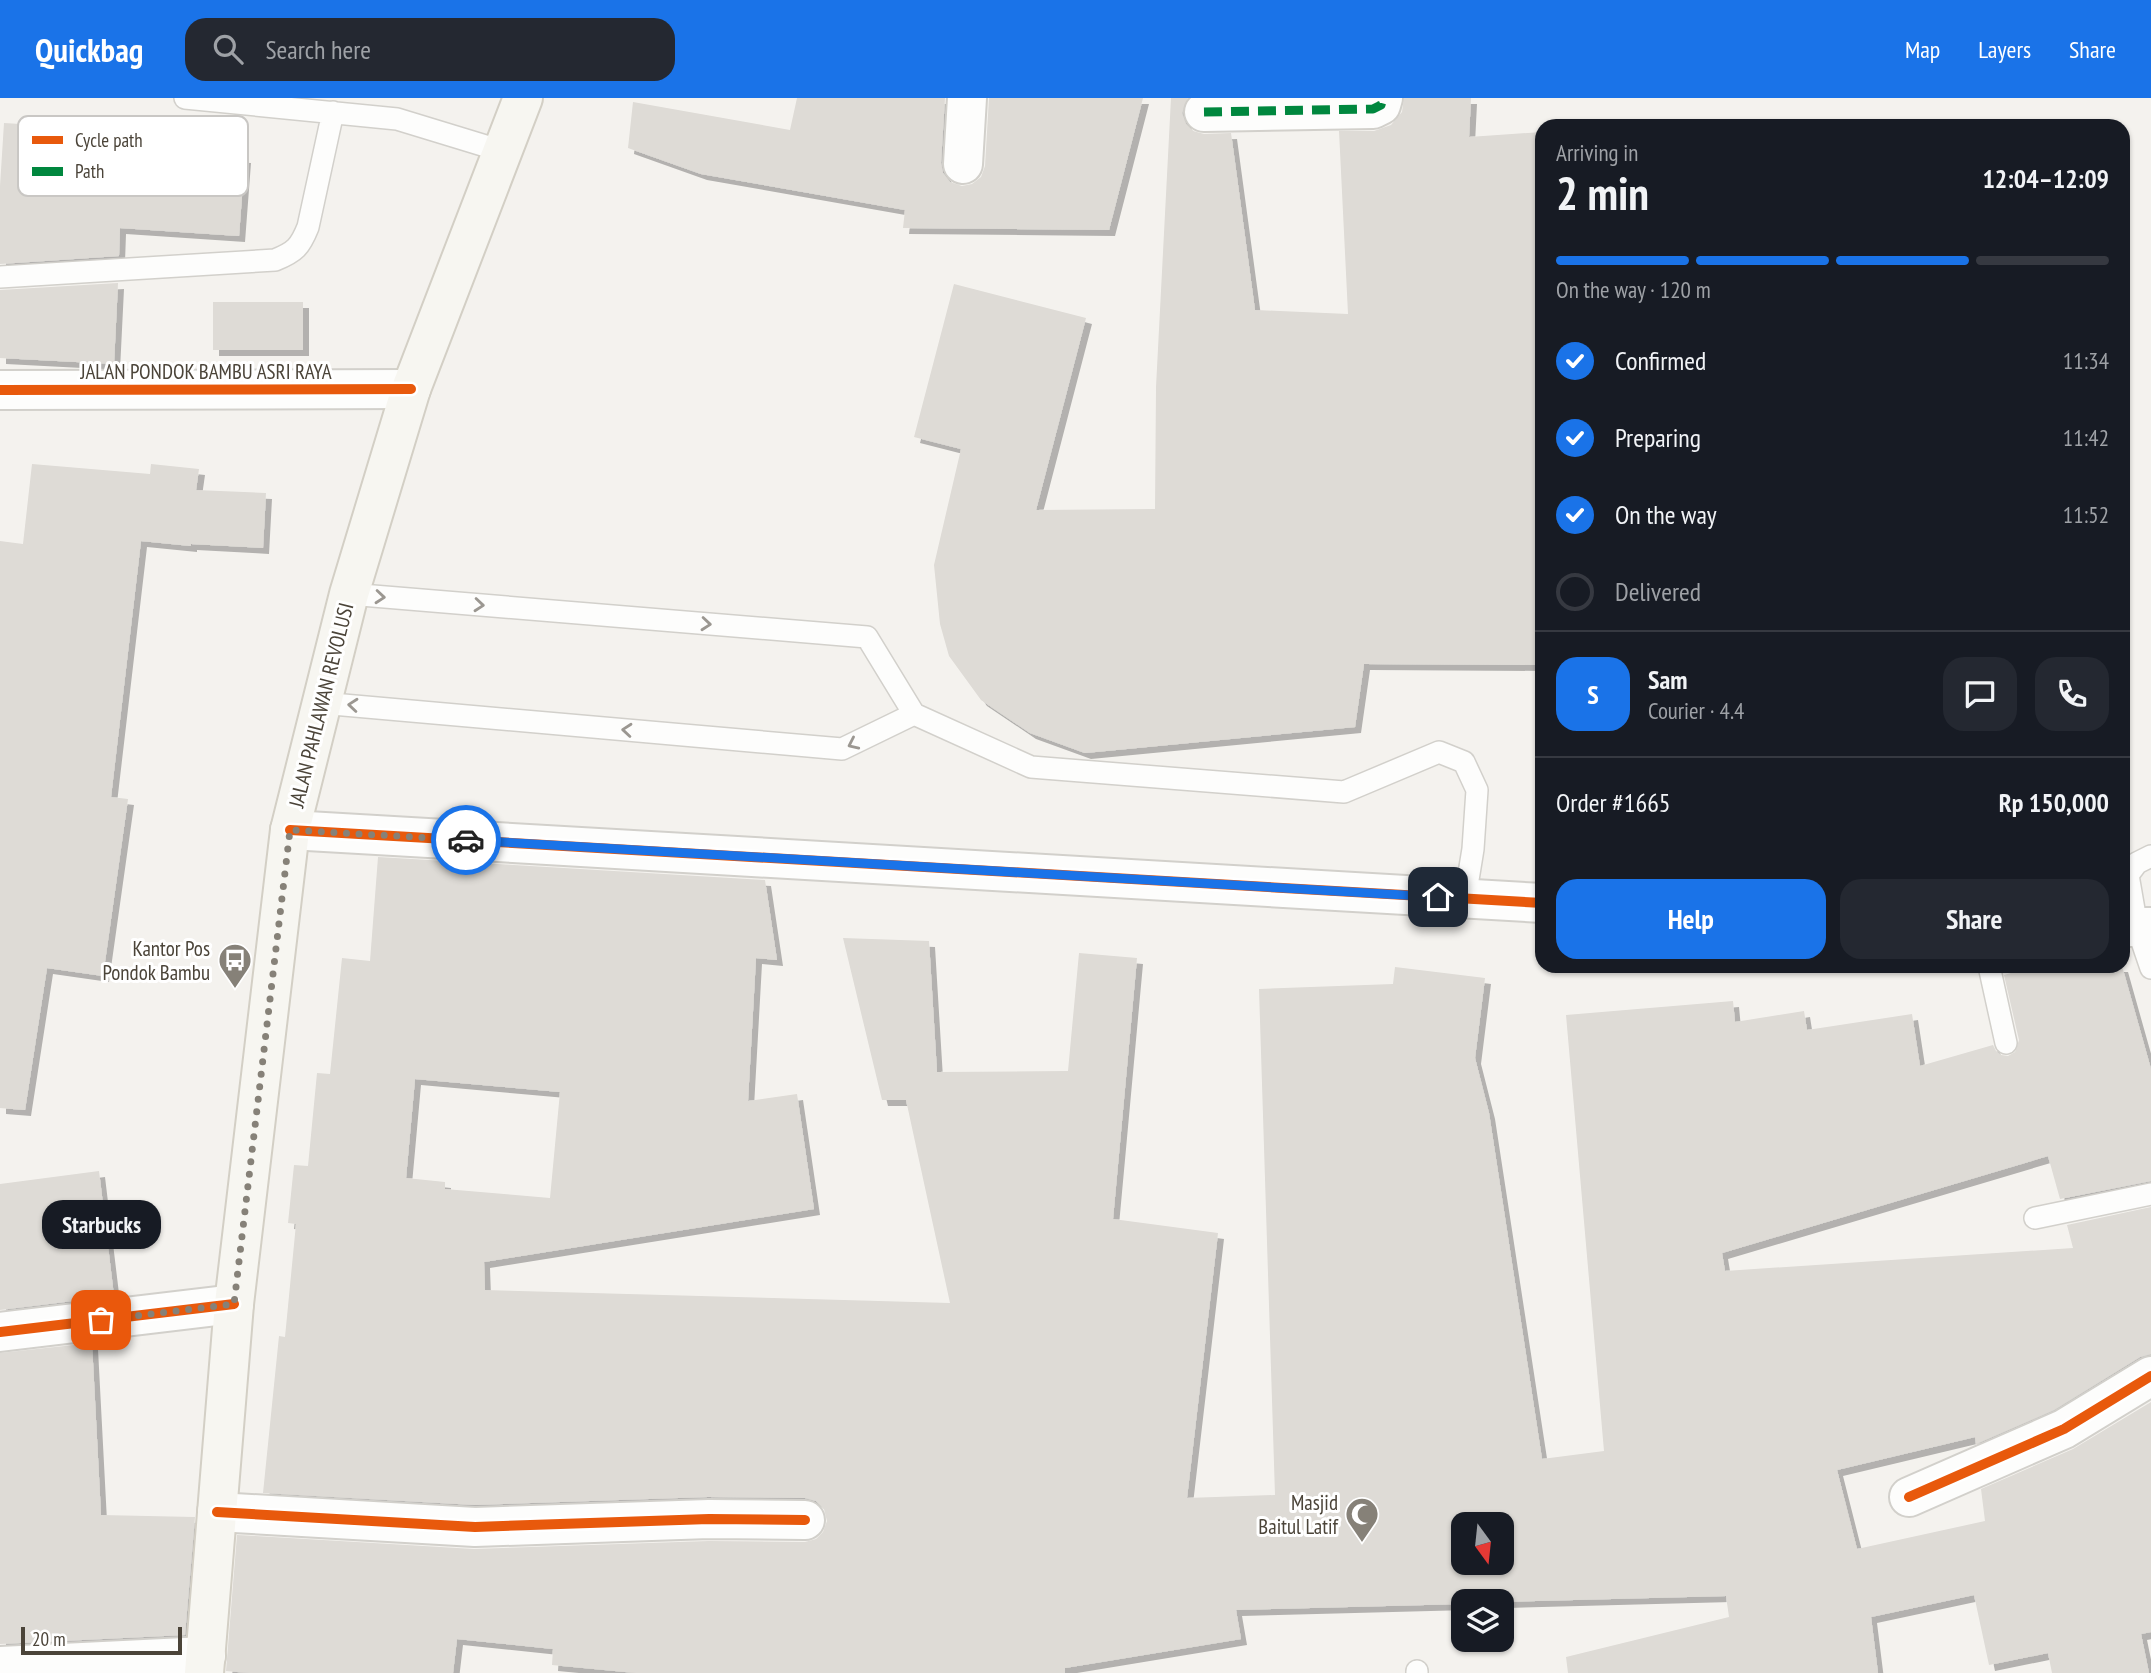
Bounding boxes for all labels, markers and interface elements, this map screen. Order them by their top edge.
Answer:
search box [185,18,675,81]
text: Quickbag [35,28,143,71]
icon: search [209,30,247,68]
text: Search here [265,33,371,66]
text: Map [1905,34,1940,65]
text: Layers [1978,34,2031,65]
text: Share [2069,34,2116,65]
legend [18,116,248,196]
text: Cycle path [75,128,143,152]
text: Arriving in [1556,138,1638,167]
text: Path [75,159,104,183]
text: 12:04–12:09 [1982,162,2109,195]
text: 2 min [1556,163,1649,223]
text: On the way · 120 m [1556,275,1711,304]
icon: check [1556,342,1594,380]
text: Confirmed [1615,344,1706,377]
text: 11:34 [2063,346,2109,375]
street label: JALAN PONDOK BAMBU ASRI RAYA [79,358,332,385]
icon: check [1556,419,1594,457]
text: Preparing [1615,421,1701,454]
text: 11:42 [2063,423,2109,452]
icon: check [1556,496,1594,534]
text: On the way [1615,498,1717,531]
text: 11:52 [2063,500,2109,529]
text: Delivered [1615,575,1701,608]
one-way arrow [375,589,386,604]
one-way arrow [474,597,485,612]
street label: JALAN PAHLAWAN REVOLUSI [282,600,359,811]
one-way arrow [701,616,712,631]
button: chat [1943,657,2017,731]
button: phone [2035,657,2109,731]
text: Sam [1648,663,1687,696]
text: S [1587,678,1599,711]
text: Courier · 4.4 [1648,696,1744,725]
one-way arrow [347,698,358,713]
one-way arrow [622,723,633,738]
one-way arrow [848,735,860,749]
text: Order #1665 [1556,786,1671,819]
text: Rp 150,000 [1999,786,2109,819]
courier [431,805,501,875]
icon: car [447,821,485,859]
pin [1408,867,1468,927]
icon: home [1419,878,1457,916]
button: Help [1556,879,1826,959]
button: Share [1840,879,2109,959]
place label: Kantor Pos Pondok Bambu [102,935,210,986]
bus stop icon: Kantor Pos Pondok Bambu [216,941,254,990]
callout: Starbucks [42,1201,160,1250]
text: Starbucks [62,1210,141,1239]
pin [71,1290,131,1350]
icon: bag [82,1301,120,1339]
place label: Masjid Baitul Latif [1258,1489,1339,1540]
mosque icon: Masjid Baitul Latif [1343,1495,1381,1544]
north arrow [1451,1512,1514,1575]
map controls [1451,1512,1514,1652]
button: layers [1451,1589,1514,1652]
scale bar [21,1624,182,1656]
text: 20 m [32,1627,66,1651]

